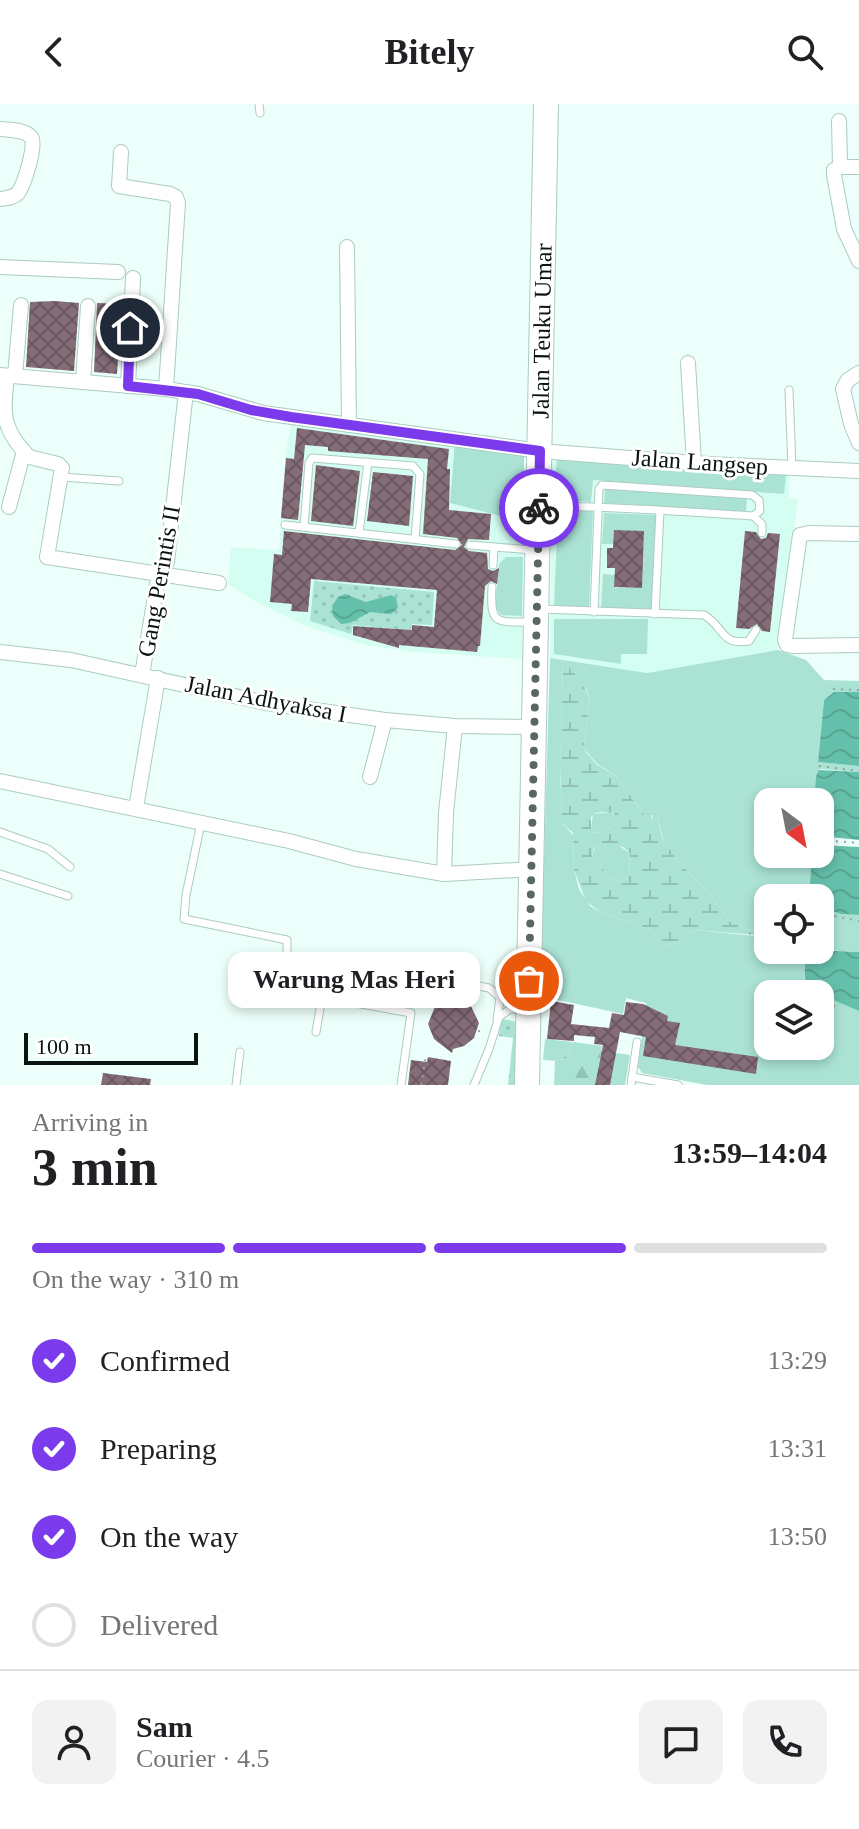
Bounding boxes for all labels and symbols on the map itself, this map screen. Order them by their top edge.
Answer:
street label: Jalan Teuku Umar [527,243,557,419]
pin [96,294,164,362]
street label: Jalan Langsep [631,444,769,480]
courier [499,468,579,548]
street label: Gang Perintis II [133,503,185,659]
street label: Jalan Adhyaksa I [183,671,349,727]
north arrow [754,788,834,868]
pin [495,947,563,1015]
callout: Warung Mas Heri [229,953,481,1009]
scale bar [24,1029,198,1065]

